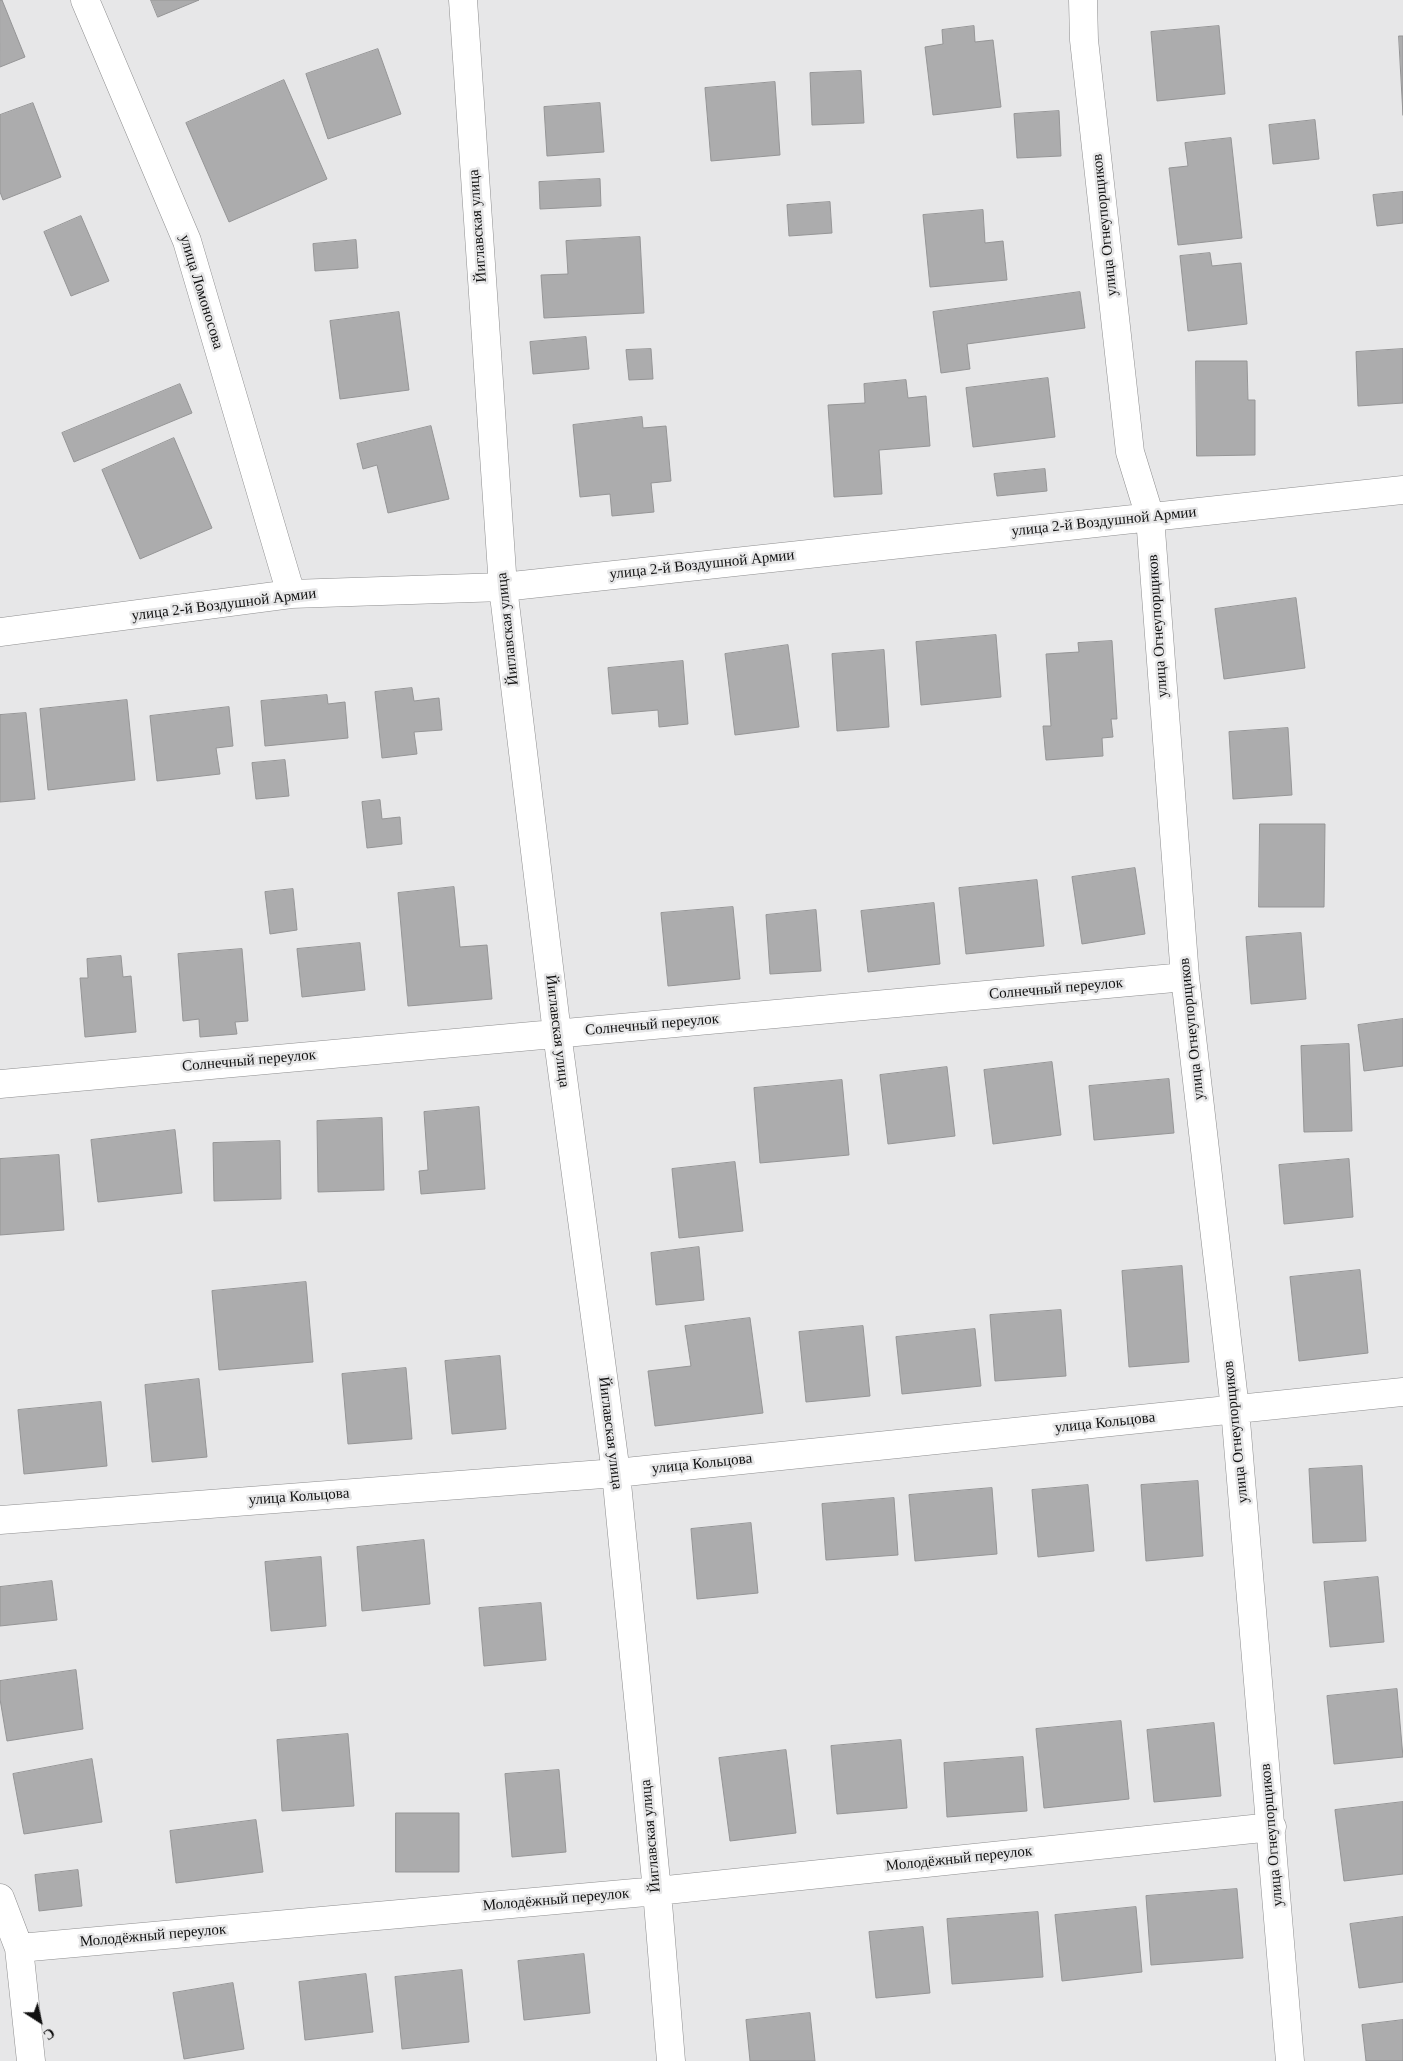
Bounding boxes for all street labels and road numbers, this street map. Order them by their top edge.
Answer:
street label: улица Огнеупорщиков [1089,153,1121,297]
street label: Йиглавская улица [465,169,491,283]
street label: улица Ломоносова [175,233,227,351]
street label: улица 2-й Воздушной Армии [1011,503,1197,541]
street label: улица 2-й Воздушной Армии [609,546,795,584]
street label: улица Огнеупорщиков [1144,554,1172,698]
street label: Йиглавская улица [493,572,523,686]
street label: улица 2-й Воздушной Армии [131,585,317,625]
street label: улица Огнеупорщиков [1176,957,1208,1101]
street label: Йиглавская улица [541,974,573,1088]
street label: Солнечный переулок [988,974,1124,1004]
street label: Солнечный переулок [584,1010,720,1040]
street label: Солнечный переулок [181,1046,317,1076]
street label: улица Огнеупорщиков [1220,1360,1252,1504]
street label: Йиглавская улица [594,1376,626,1490]
street label: улица Кольцова [1054,1409,1156,1437]
street label: улица Кольцова [651,1450,753,1478]
street label: улица Кольцова [248,1485,350,1509]
street label: улица Огнеупорщиков [1257,1763,1287,1907]
street label: Йиглавская улица [637,1779,665,1893]
street label: Молодёжный переулок [885,1842,1033,1876]
street label: Молодёжный переулок [482,1885,630,1915]
street label: Молодёжный переулок [79,1921,227,1951]

